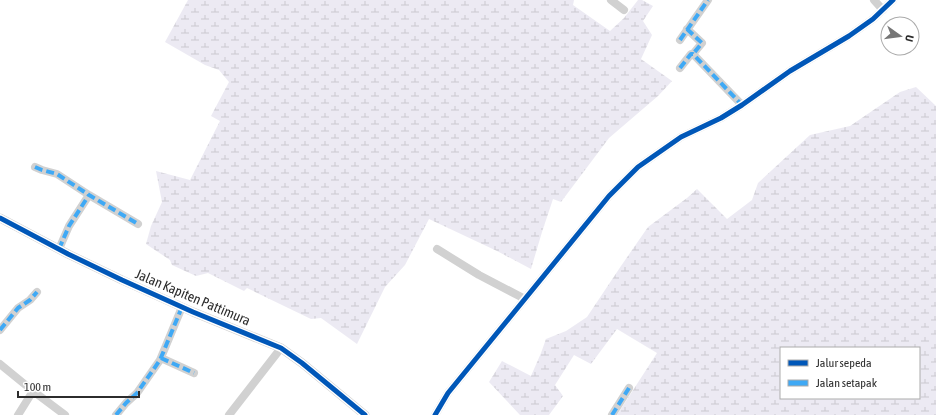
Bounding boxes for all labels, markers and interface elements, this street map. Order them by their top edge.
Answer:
north arrow [880,16,920,56]
text: U [903,34,916,43]
street label: Jalan Kapiten Pattimura [133,266,253,328]
legend [780,347,920,399]
text: Jalur sepeda [816,356,872,370]
scale bar [18,373,139,399]
text: Jalan setapak [816,376,878,390]
text: 100 m [24,380,51,394]

